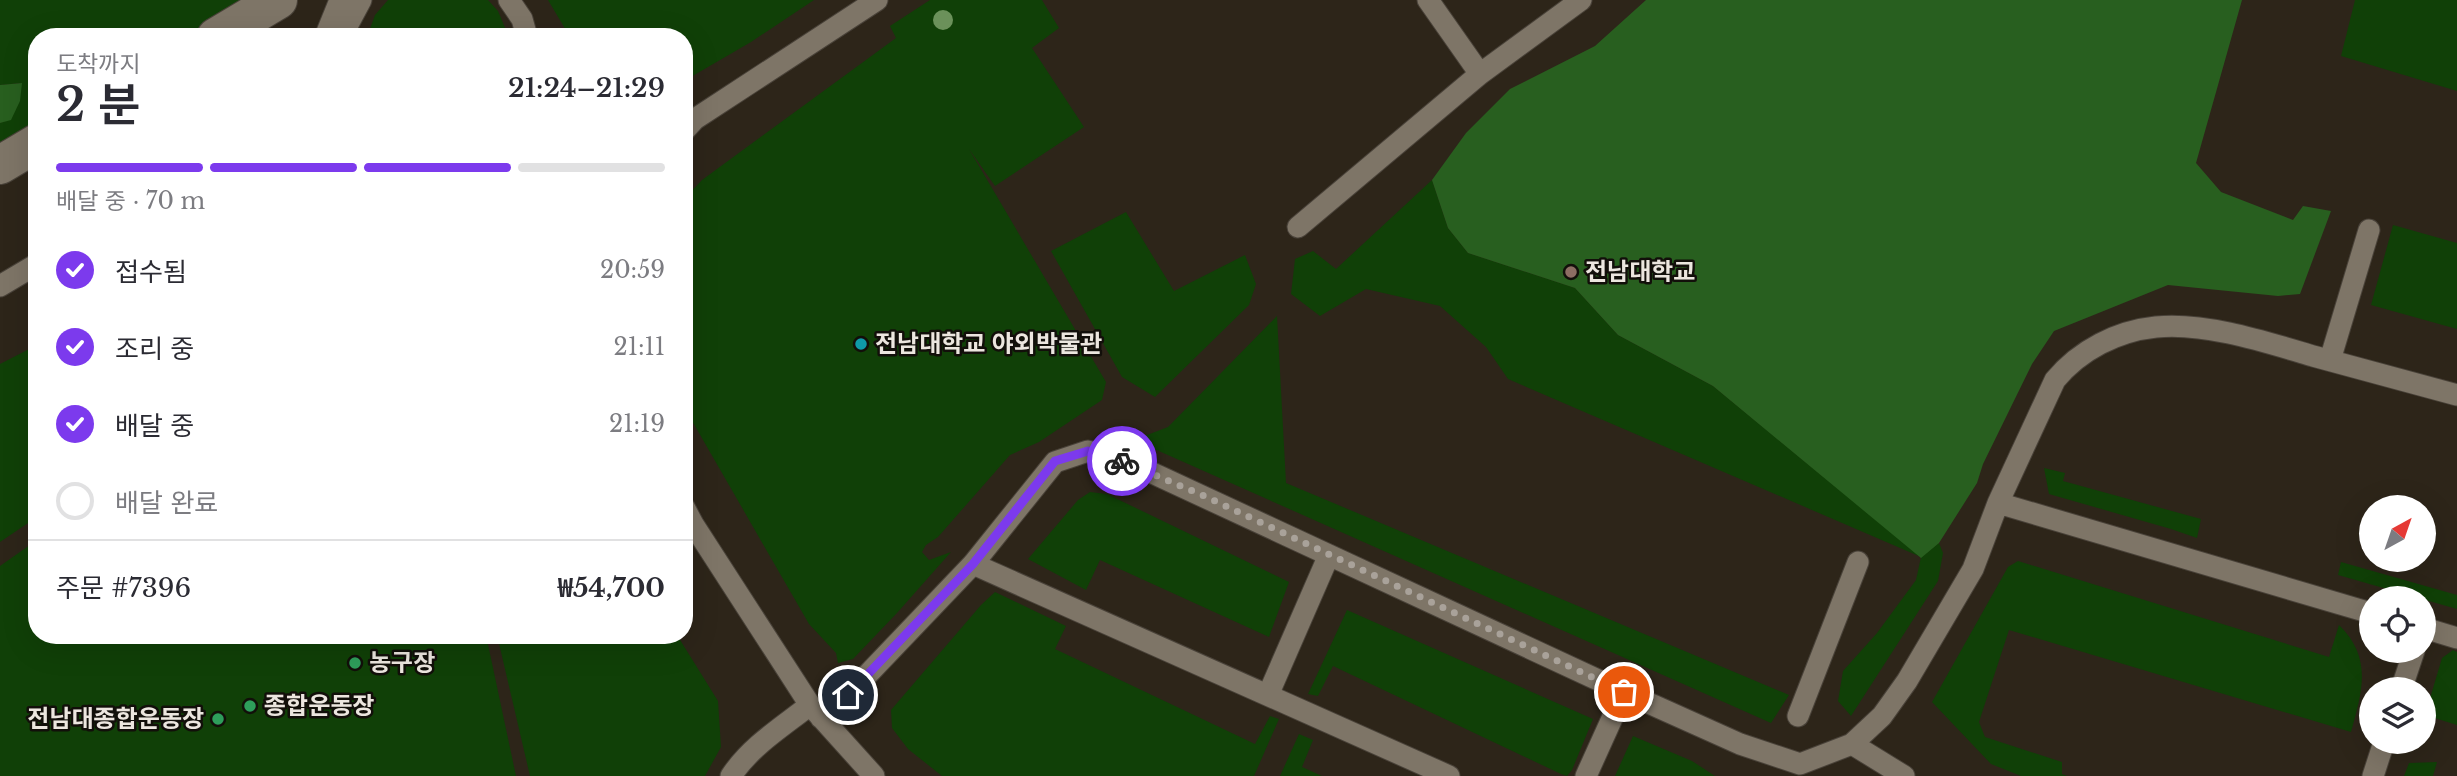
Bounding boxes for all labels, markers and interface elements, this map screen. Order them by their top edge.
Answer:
text: 도착까지 [56,50,141,78]
text: 21:24–21:29 [508,72,665,104]
text: 2 분 [56,76,140,133]
text: 배달 중 · 70 m [56,187,205,215]
icon: check [56,251,94,289]
text: 접수됨 [115,256,187,288]
text: 20:59 [600,256,665,284]
place label: 전남대학교 [1585,257,1695,286]
marker: 전남대학교 [1563,264,1579,280]
icon: check [56,328,94,366]
place label: 전남대학교 야외박물관 [875,329,1102,358]
text: 조리 중 [115,333,194,365]
text: 21:11 [614,333,665,361]
marker: 전남대학교 야외박물관 [853,336,869,352]
icon: check [56,405,94,443]
text: 배달 중 [115,410,194,442]
text: 21:19 [609,410,665,438]
courier [1087,426,1157,496]
icon: bike [1103,442,1141,480]
text: 배달 완료 [115,487,218,519]
north arrow [2359,495,2436,572]
map controls [2359,495,2436,754]
text: 주문 #7396 [56,572,191,604]
text: ₩54,700 [558,572,665,604]
button: locate [2359,586,2436,663]
place label: 농구장 [369,648,435,677]
marker: 농구장 [347,655,363,671]
pin [1594,662,1654,722]
pin [818,665,878,725]
icon: bag [1605,673,1643,711]
icon: home [829,676,867,714]
button: layers [2359,677,2436,754]
place label: 종합운동장 [264,691,374,720]
marker: 종합운동장 [242,698,258,714]
place label: 전남대종합운동장 [27,704,204,733]
marker: 전남대종합운동장 [210,711,226,727]

